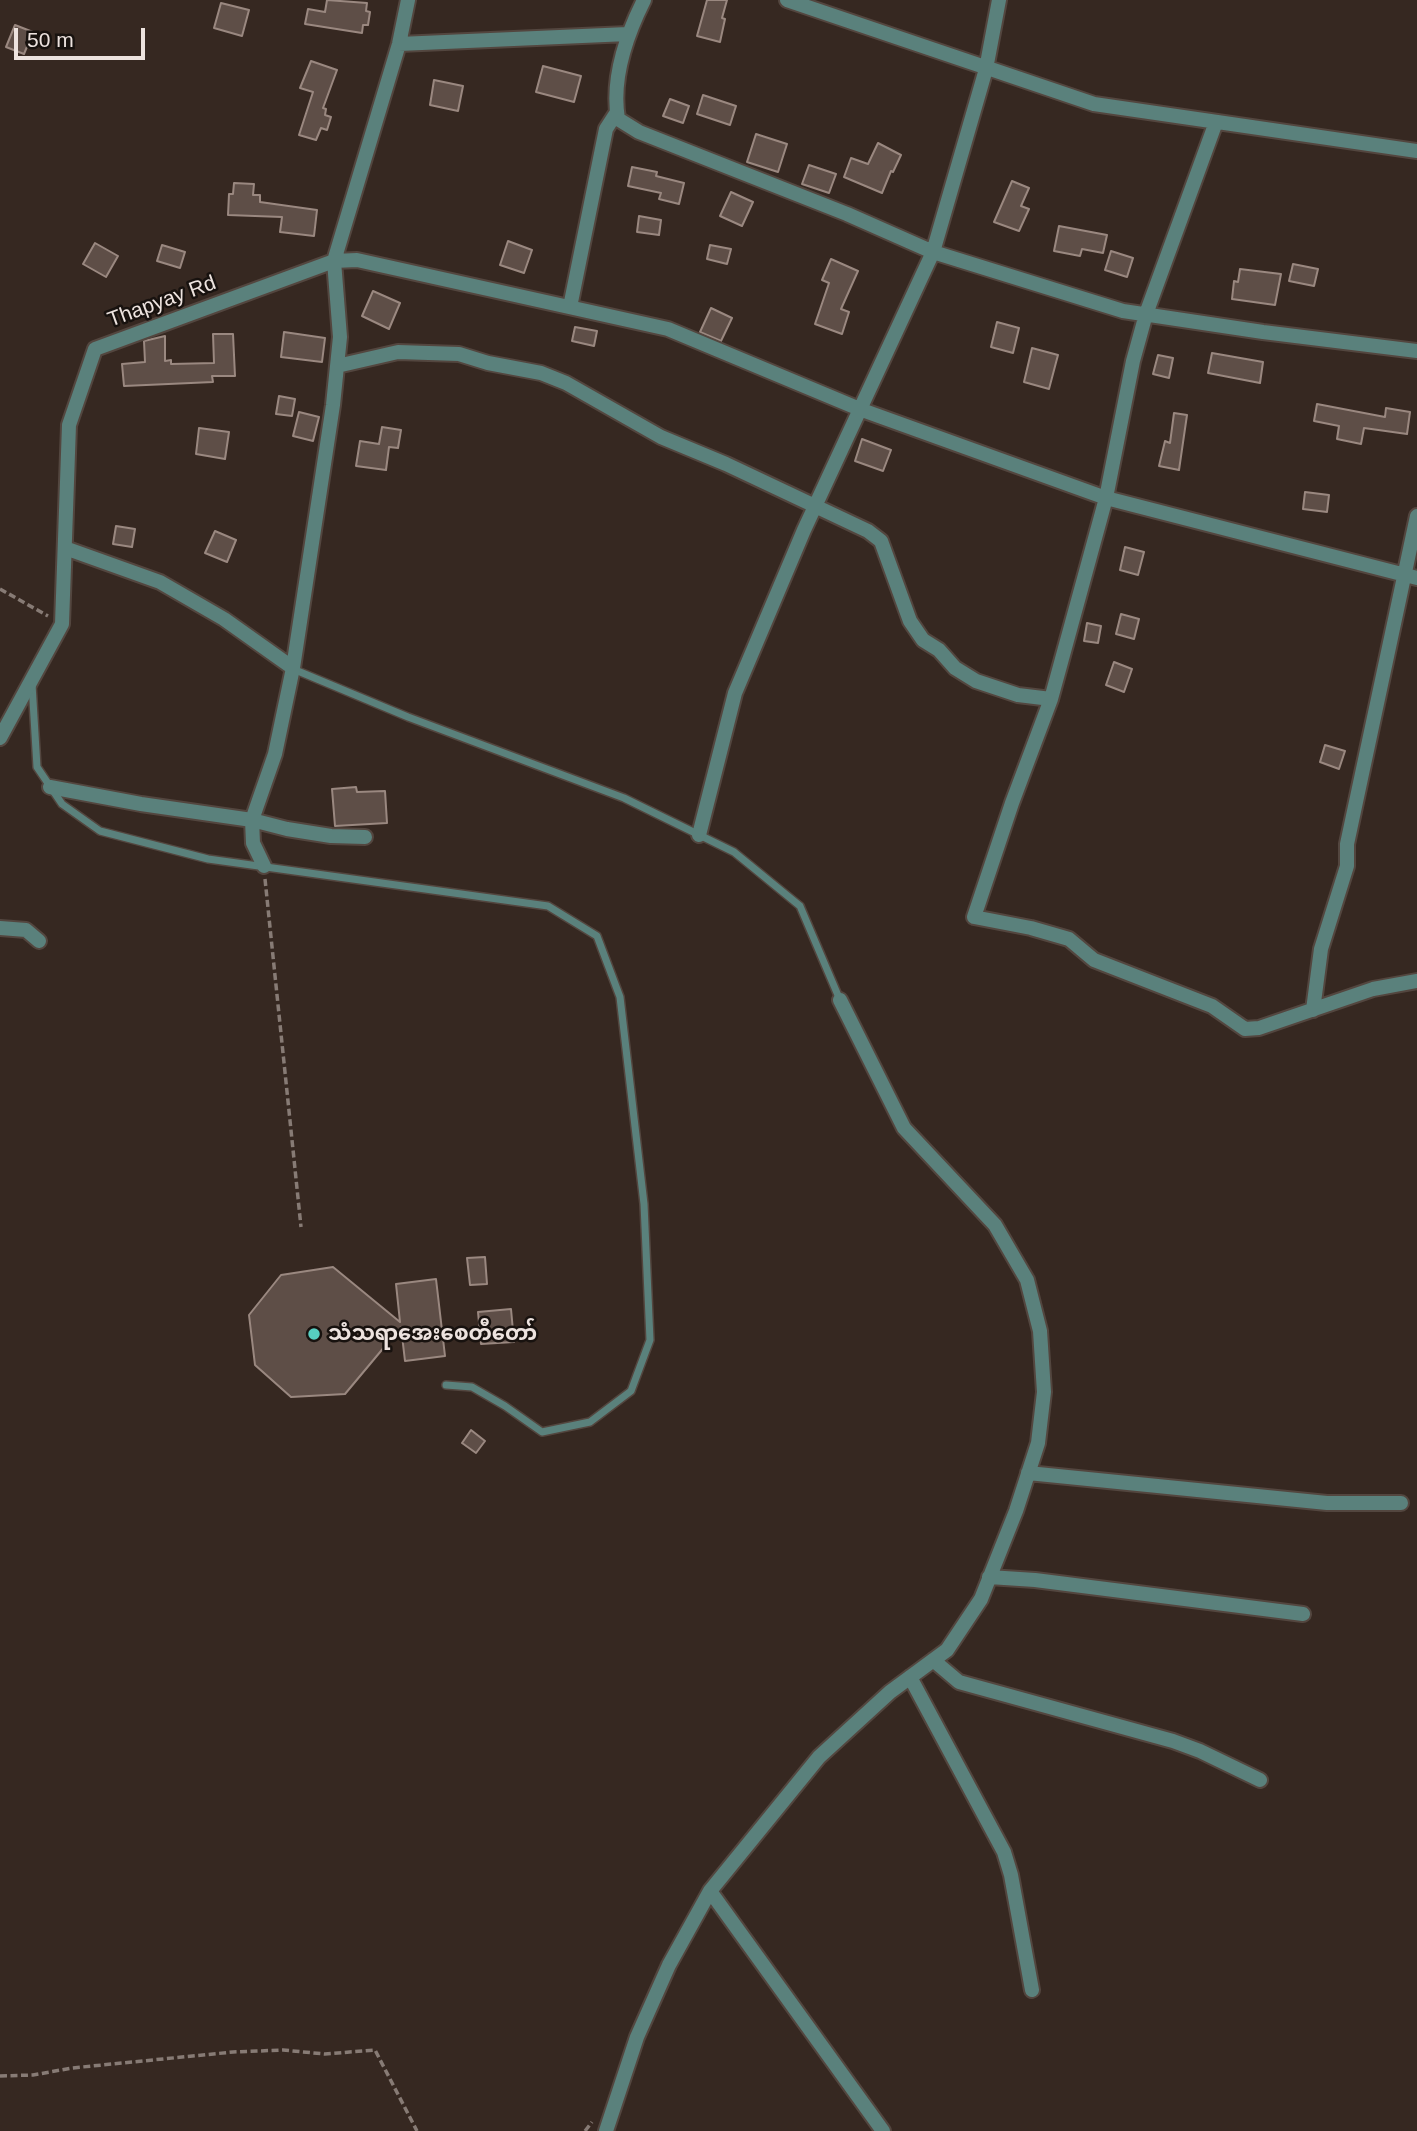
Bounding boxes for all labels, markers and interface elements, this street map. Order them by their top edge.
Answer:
scale bar [18,14,149,58]
text: 50 m [27,28,74,51]
street label: Thapyay Rd [104,271,220,333]
place label: သံသရာအေးစေတီတော် [328,1321,537,1347]
marker: သံသရာအေးစေတီတော် [306,1326,322,1342]

